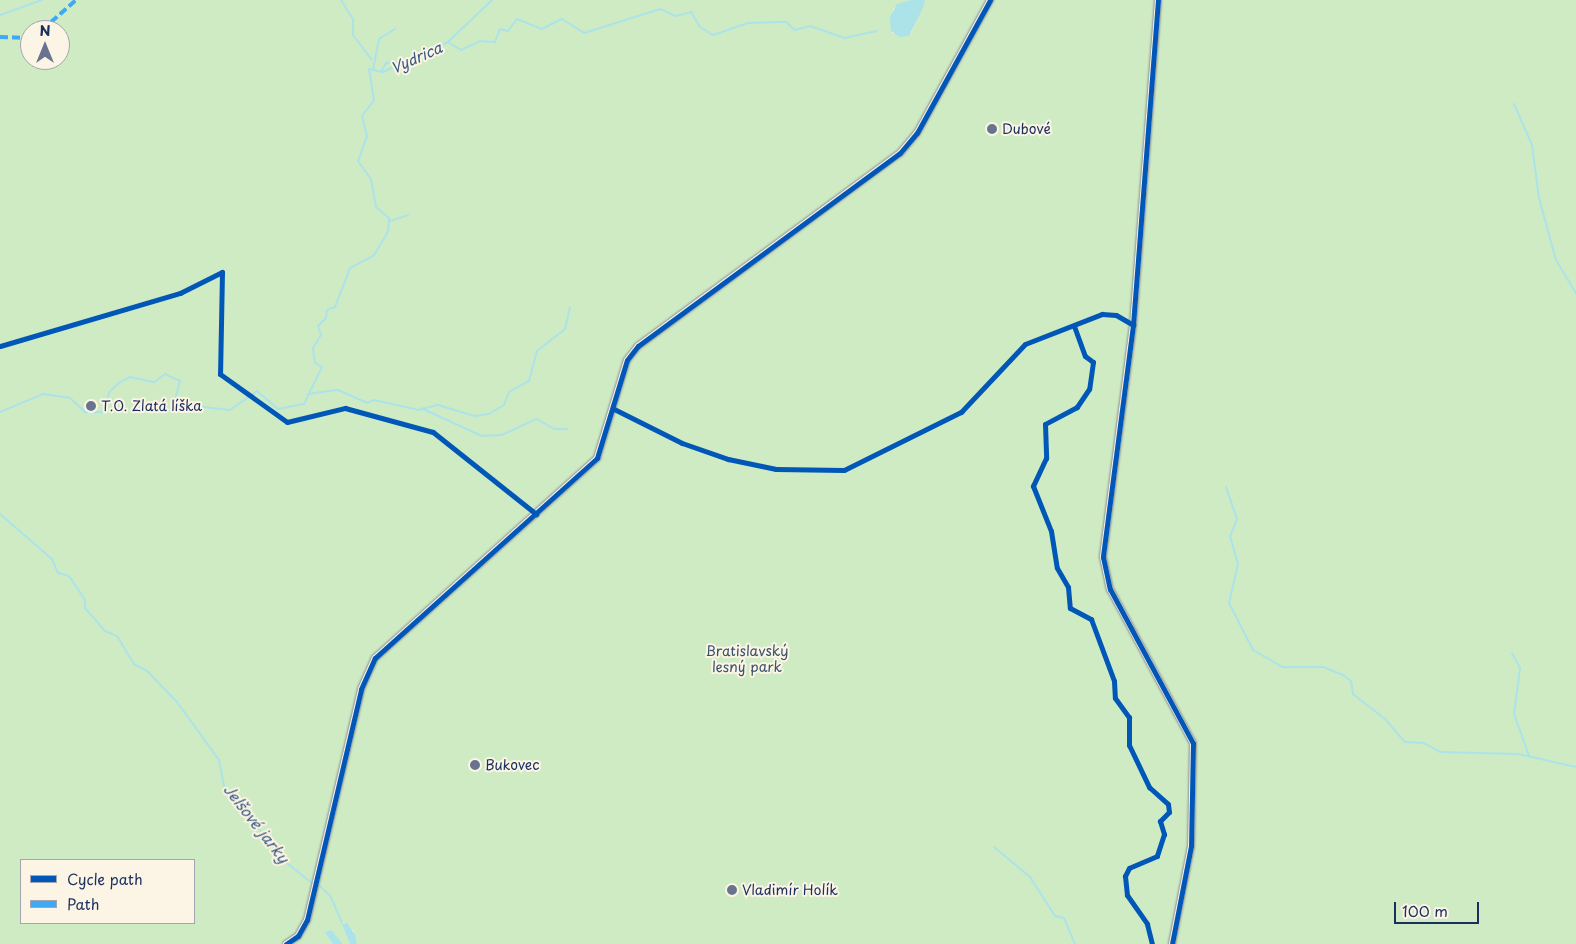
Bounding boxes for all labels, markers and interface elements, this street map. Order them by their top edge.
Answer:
north arrow [20,20,70,70]
text: N [39,20,51,41]
water label: Vydrica [387,38,445,76]
place label: Dubové [1002,121,1051,137]
marker: Dubové [986,123,998,135]
place label: T.O. Zlatá líška [101,398,204,414]
marker: T.O. Zlatá líška [85,400,97,412]
park label: Bratislavský lesný park [705,643,789,676]
place label: Bukovec [485,757,539,773]
marker: Bukovec [469,759,481,771]
water label: Jelšové jarky [221,780,293,866]
legend [20,859,195,924]
text: Cycle path [67,867,143,890]
place label: Vladimír Holík [742,882,839,898]
marker: Vladimír Holík [726,884,738,896]
text: Path [67,892,99,915]
scale bar [1396,892,1481,924]
text: 100 m [1402,899,1448,922]

